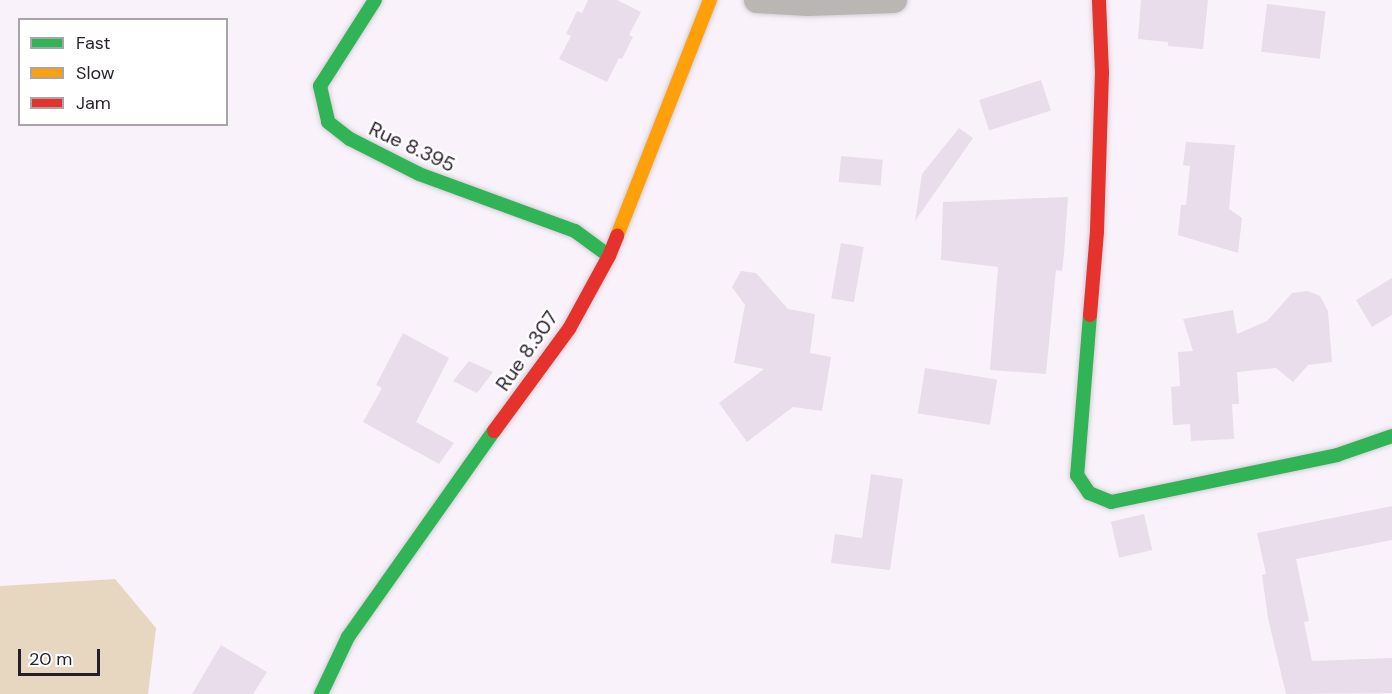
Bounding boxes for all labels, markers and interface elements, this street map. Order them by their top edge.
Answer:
legend [18,18,228,126]
text: Fast [76,31,111,55]
text: Slow [76,61,115,85]
text: Jam [76,91,111,115]
street label: Rue 8.395 [365,117,459,177]
street label: Rue 8.307 [491,306,563,396]
scale bar [21,637,104,675]
text: 20 m [29,647,72,671]

